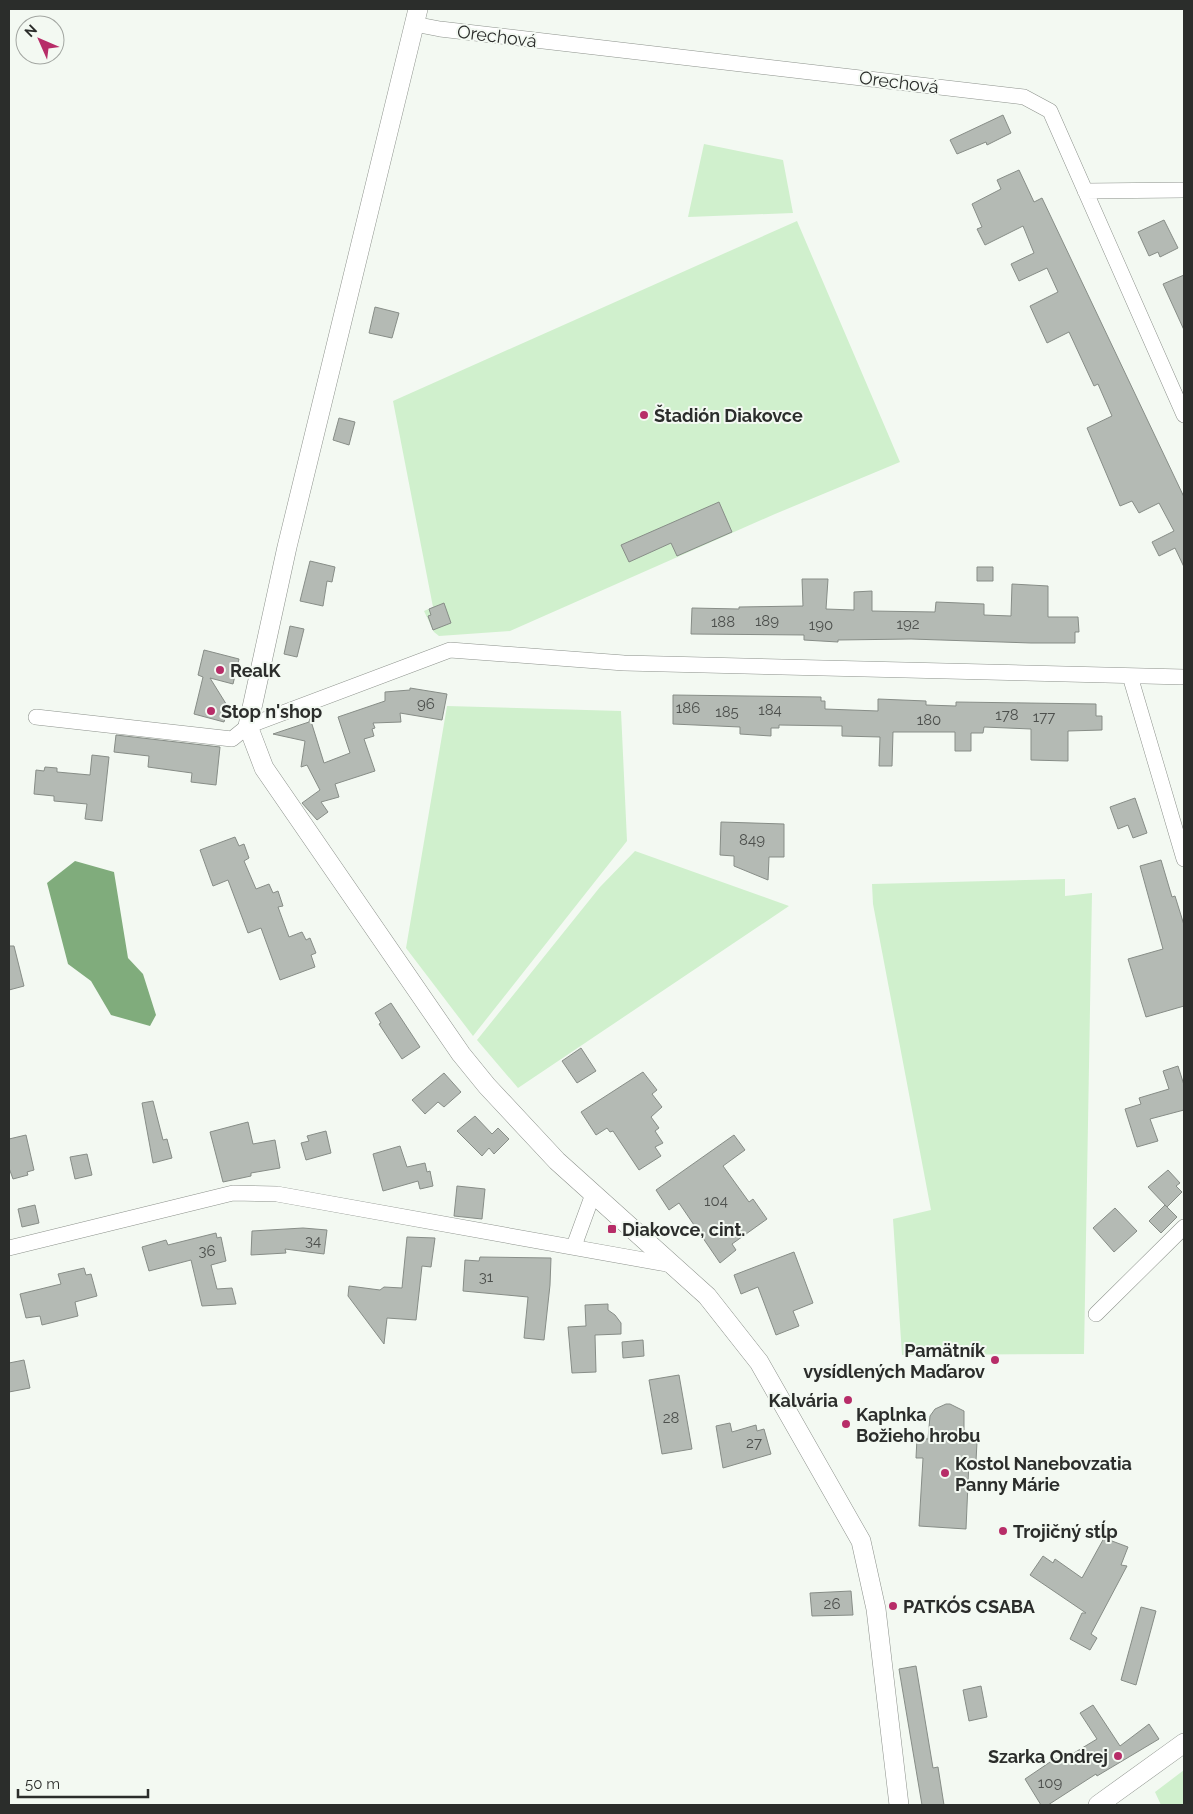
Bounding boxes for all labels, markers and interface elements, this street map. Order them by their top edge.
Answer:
north arrow [15,15,65,65]
text: N [21,21,40,40]
street label: Orechová [456,21,538,51]
street label: Orechová [858,67,940,97]
place label: Štadión Diakovce [654,404,803,426]
marker: Štadión Diakovce [638,409,650,421]
house number: 189 [755,612,779,630]
house number: 188 [711,613,735,631]
house number: 192 [896,615,920,633]
house number: 190 [809,616,833,634]
place label: RealK [230,660,281,681]
marker: RealK [214,664,226,676]
house number: 96 [417,695,435,713]
house number: 186 [676,699,700,717]
place label: Stop n'shop [221,701,322,722]
house number: 184 [758,701,782,719]
house number: 185 [715,703,739,721]
marker: Stop n'shop [205,705,217,717]
house number: 178 [995,706,1019,724]
house number: 177 [1033,708,1055,726]
house number: 180 [917,711,941,729]
house number: 849 [739,831,765,849]
house number: 104 [704,1192,728,1210]
place label: Diakovce, cint. [622,1219,745,1240]
marker: Diakovce, cint. [606,1223,618,1235]
house number: 34 [305,1232,321,1250]
house number: 36 [198,1242,216,1260]
house number: 31 [479,1268,494,1286]
place label: Pamätník vysídlených Maďarov [803,1340,986,1382]
marker: Pamätník vysídlených Maďarov [989,1354,1001,1366]
place label: Kalvária [769,1390,838,1411]
marker: Kalvária [842,1394,854,1406]
place label: Kaplnka Božieho hrobu [856,1404,981,1446]
house number: 28 [663,1409,679,1427]
marker: Kaplnka Božieho hrobu [840,1418,852,1430]
house number: 27 [746,1434,762,1452]
place label: Kostol Nanebovzatia Panny Márie [955,1453,1132,1495]
marker: Kostol Nanebovzatia Panny Márie [939,1467,951,1479]
place label: Trojičný stĺp [1013,1520,1118,1542]
marker: Trojičný stĺp [997,1525,1009,1537]
house number: 26 [824,1595,840,1613]
place label: PATKÓS CSABA [903,1595,1036,1617]
marker: PATKÓS CSABA [887,1600,899,1612]
place label: Szarka Ondrej [988,1746,1108,1767]
marker: Szarka Ondrej [1112,1750,1124,1762]
scale bar [18,1766,148,1798]
house number: 109 [1038,1774,1062,1792]
text: 50 m [25,1775,60,1793]

